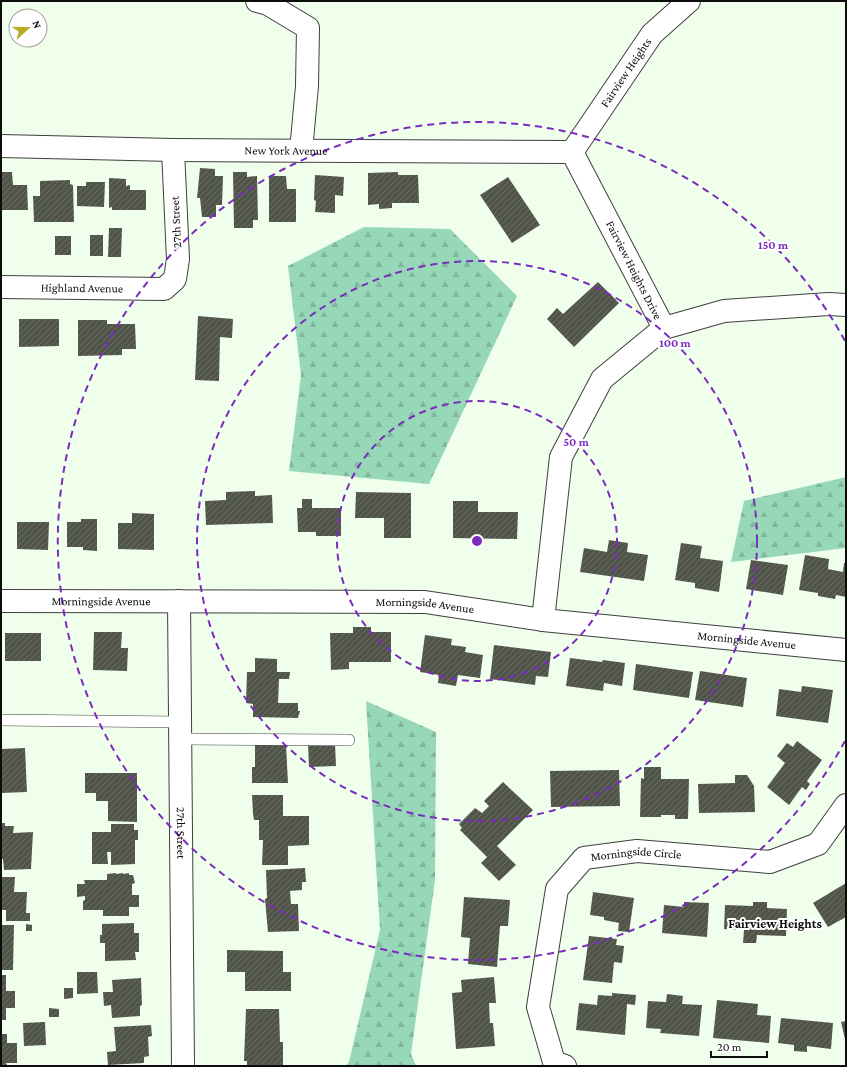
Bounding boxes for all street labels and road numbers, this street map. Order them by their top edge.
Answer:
street label: Fairview Heights [597,35,655,110]
street label: New York Avenue [244,143,328,158]
street label: 27th Street [168,195,184,248]
street label: Fairview Heights Drive [603,218,665,322]
street label: Highland Avenue [41,280,123,295]
street label: Morningside Avenue [51,594,151,608]
street label: Morningside Avenue [375,595,475,616]
street label: Morningside Avenue [697,628,797,652]
street label: 27th Street [174,807,188,860]
street label: Morningside Circle [590,844,682,864]

